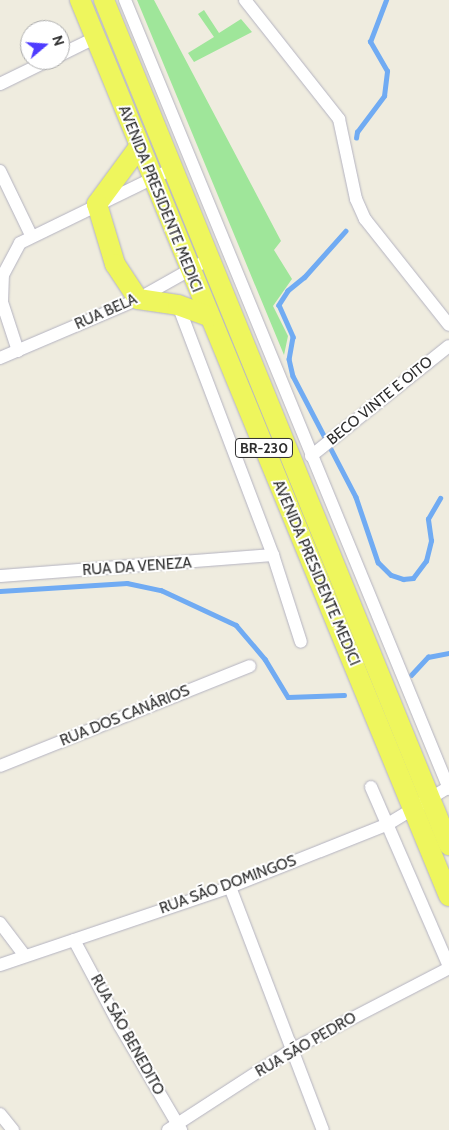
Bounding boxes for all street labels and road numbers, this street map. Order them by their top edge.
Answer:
street label: AVENIDA PRESIDENTE MEDICI [114,103,206,295]
street label: RUA BELA [72,290,140,334]
street label: BECO VINTE E OITO [324,353,436,449]
road number: BR-230 [234,436,294,459]
street label: AVENIDA PRESIDENTE MEDICI [269,477,363,669]
street label: RUA DA VENEZA [82,554,192,580]
street label: RUA DOS CANÁRIOS [57,682,193,750]
street label: RUA SÃO DOMINGOS [157,852,299,918]
street label: RUA SÃO BENEDITO [86,972,168,1098]
street label: RUA SÃO PEDRO [252,1009,360,1081]

